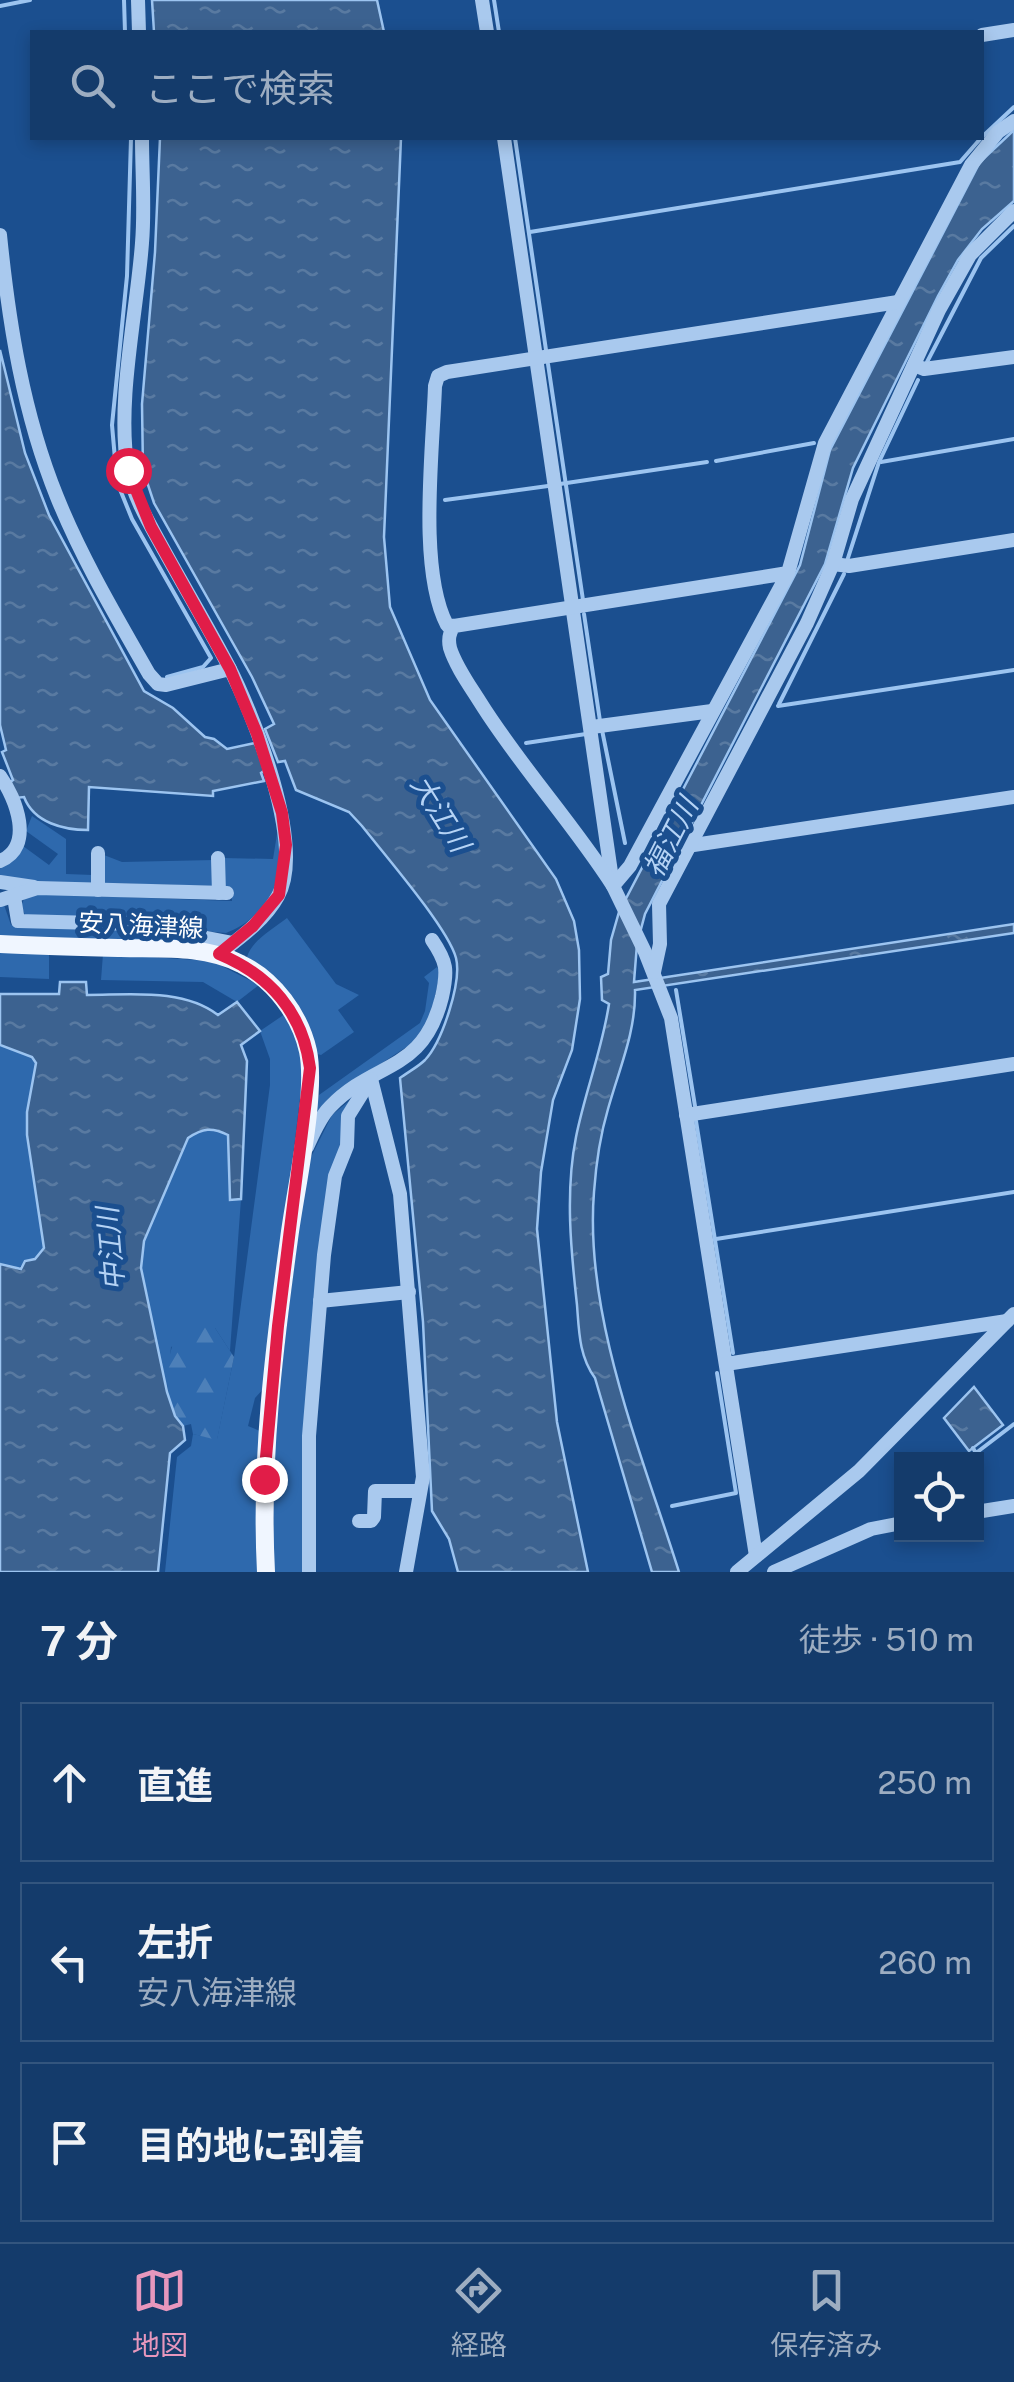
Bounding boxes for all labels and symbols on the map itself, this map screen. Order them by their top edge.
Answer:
route start [106,448,152,494]
water label: 大江川 [405,769,479,860]
water label: 福江川 [636,789,705,882]
street label: 安八海津線 [78,907,204,943]
water label: 中江川 [90,1203,130,1292]
route end [242,1457,288,1503]

